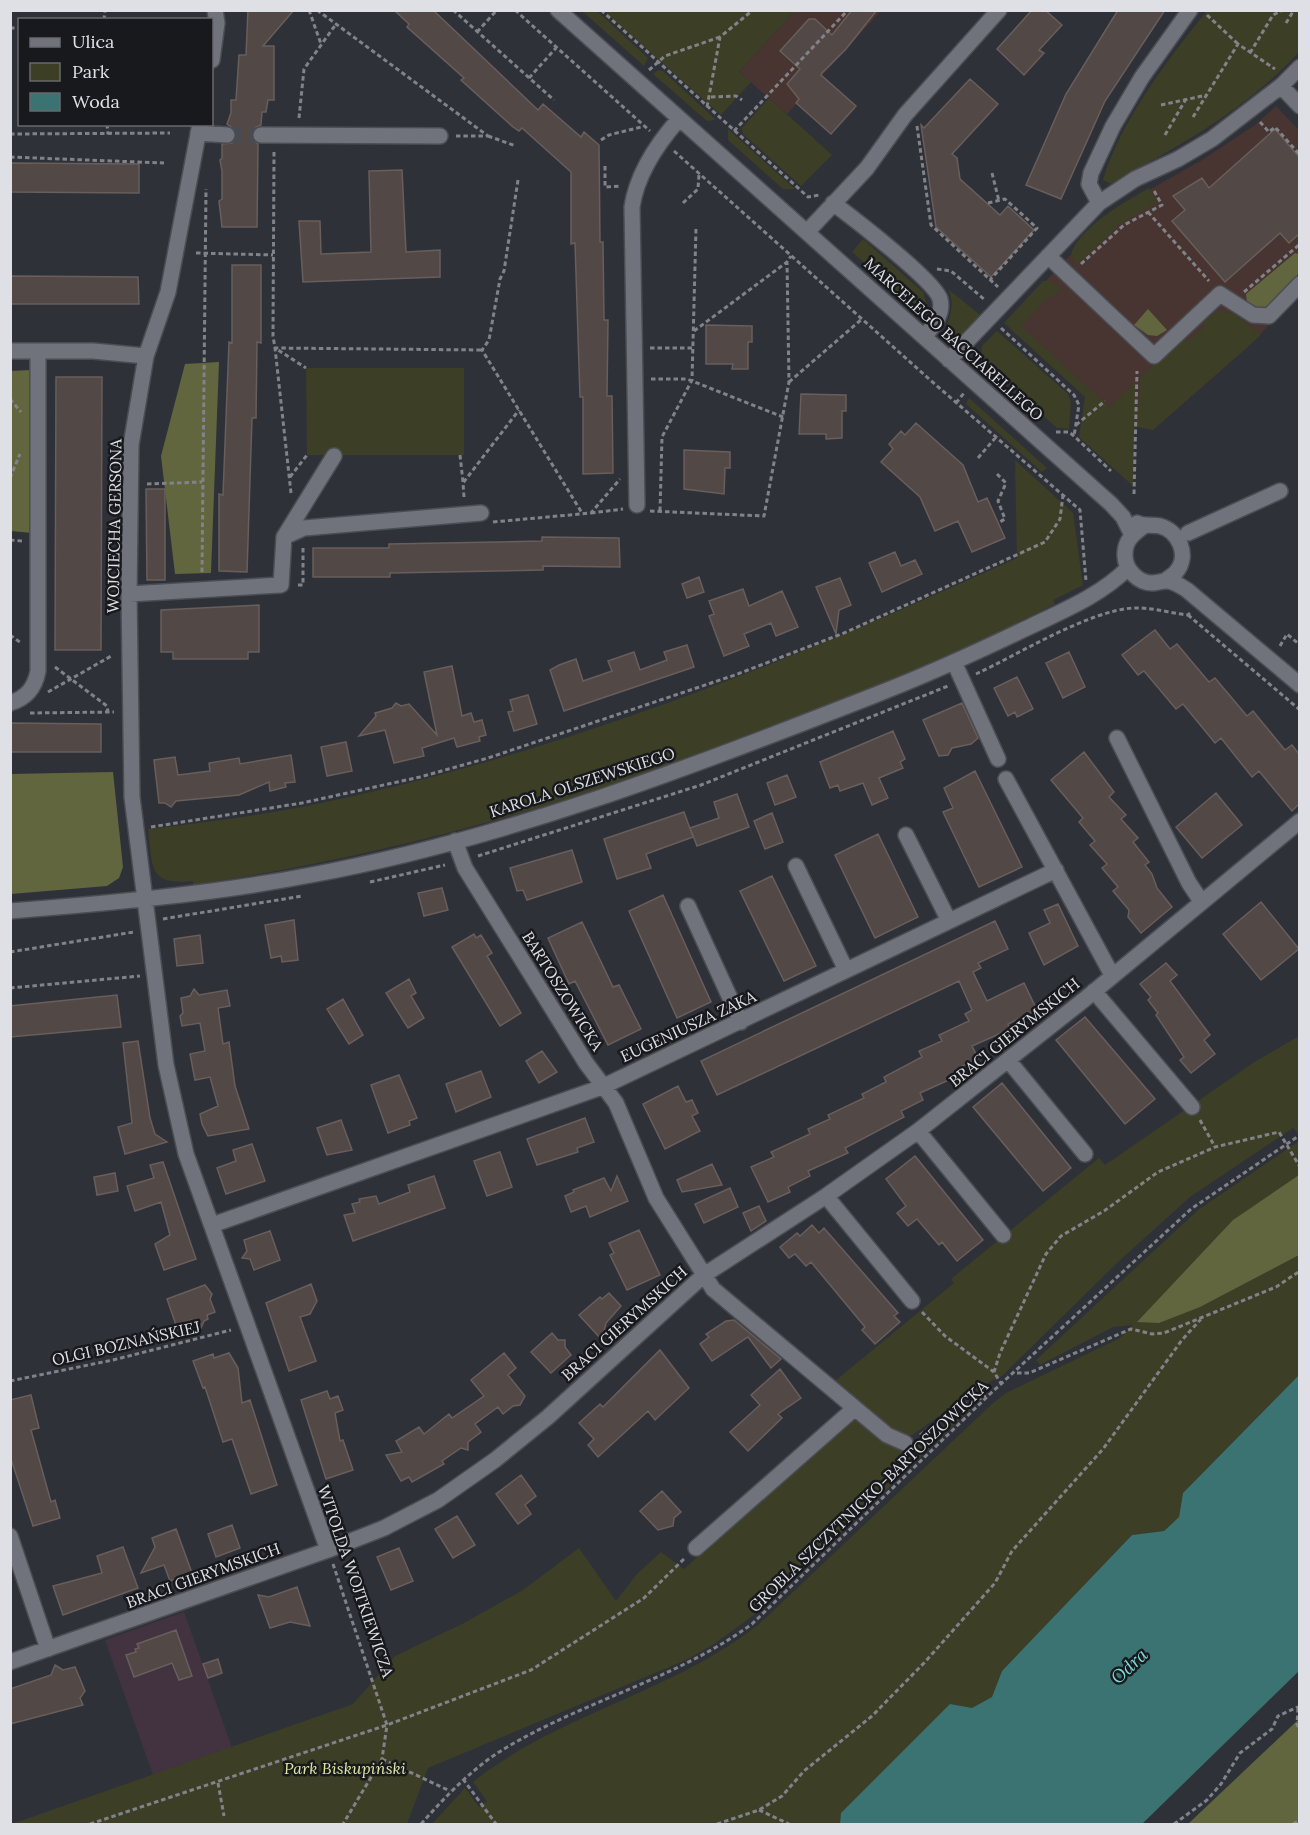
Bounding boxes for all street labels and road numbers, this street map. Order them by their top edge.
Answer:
street label: MARCELEGO BACCIARELLEGO [860,253,1048,425]
street label: WOJCIECHA GERSONA [102,438,126,613]
street label: KAROLA OLSZEWSKIEGO [487,743,677,821]
street label: BARTOSZOWICKA [518,928,608,1055]
street label: BRACI GIERYMSKICH [945,973,1083,1091]
street label: EUGENIUSZA ZAKA [617,985,760,1066]
street label: BRACI GIERYMSKICH [557,1261,691,1385]
street label: OLGI BOZNAŃSKIEJ [50,1316,202,1370]
street label: GROBLA SZCZYTNICKO-BARTOSZOWICKA [744,1375,993,1616]
street label: WITOLDA WOJTKIEWICZA [314,1482,399,1681]
street label: BRACI GIERYMSKICH [123,1538,283,1612]

